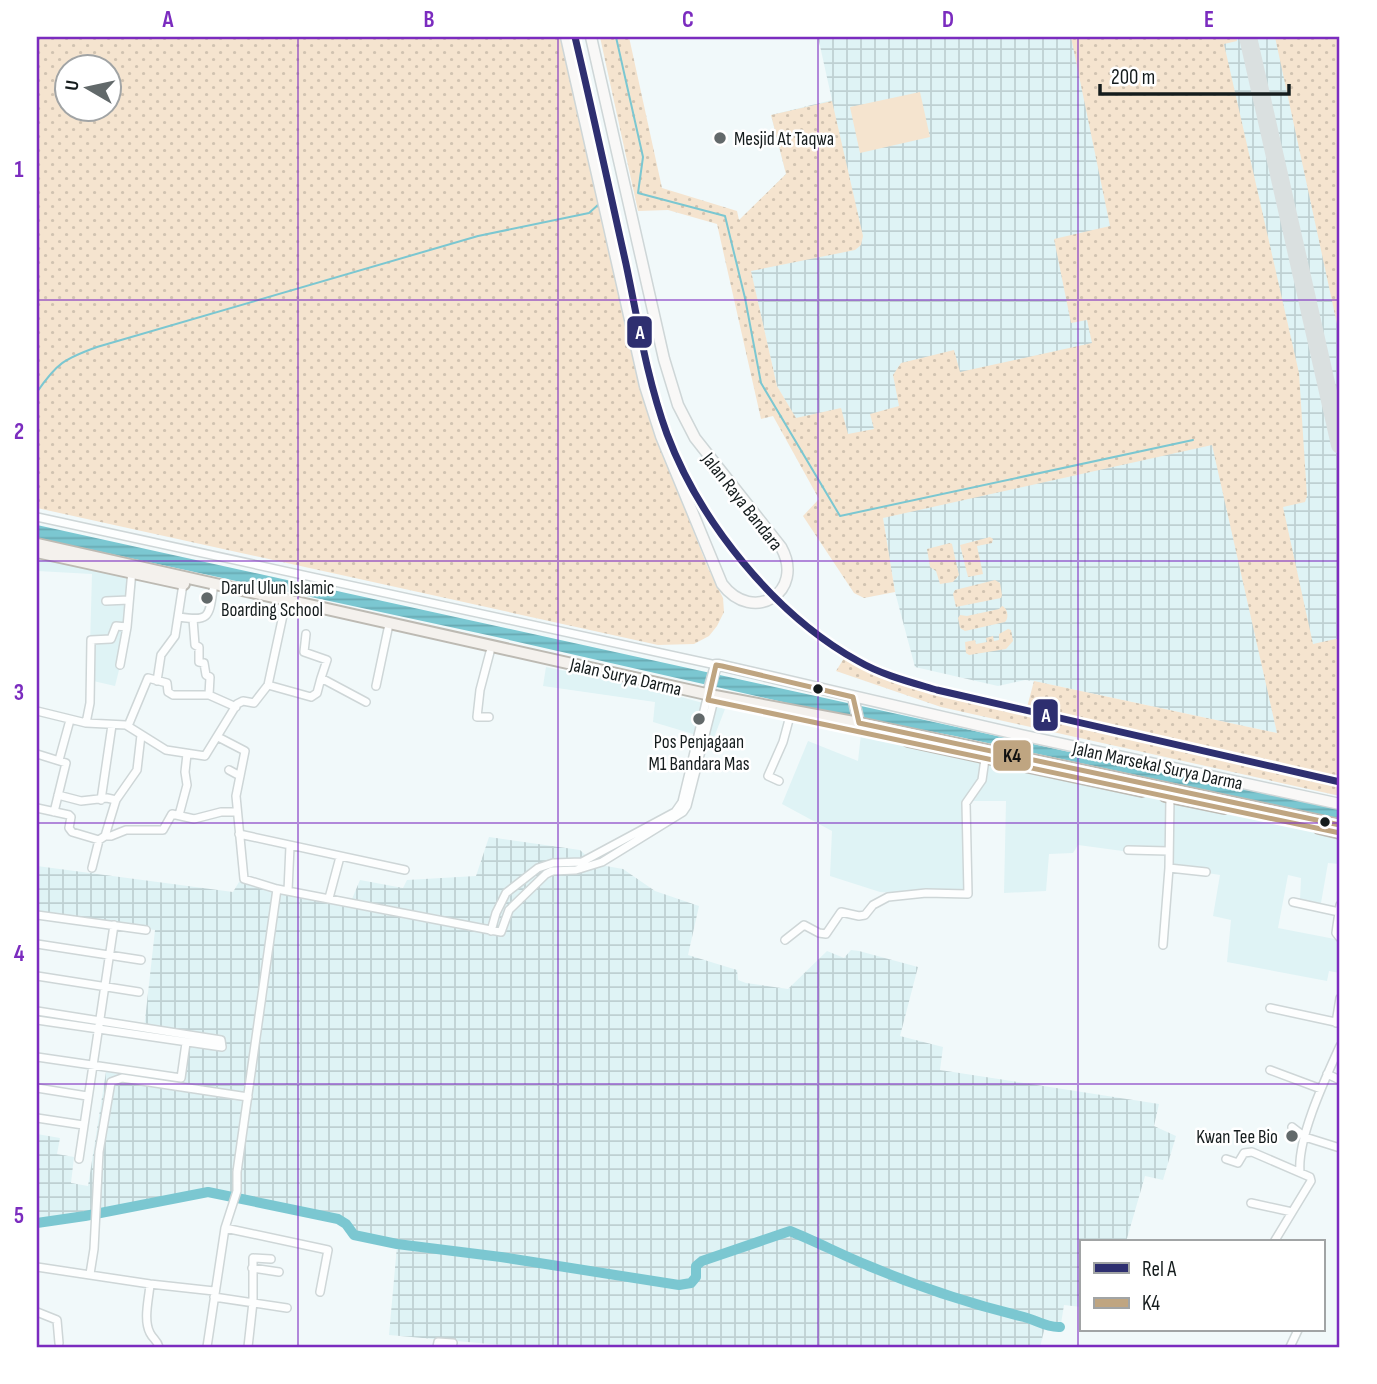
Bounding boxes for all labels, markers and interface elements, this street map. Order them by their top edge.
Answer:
text: A [162,6,175,34]
text: B [424,6,435,34]
text: C [682,6,694,34]
text: D [942,6,954,34]
text: E [1204,6,1214,34]
north arrow [52,52,122,122]
scale bar [1100,52,1290,96]
text: 200 m [1111,65,1155,90]
text: U [61,79,85,92]
place label: Mesjid At Taqwa [734,128,834,151]
marker: Mesjid At Taqwa [712,130,728,146]
text: 1 [14,156,24,184]
line badge: A [626,315,653,349]
text: A [634,322,645,345]
text: 2 [14,418,24,446]
street label: Jalan Raya Bandara [696,448,787,555]
place label: Darul Ulun Islamic Boarding School [221,577,334,622]
marker: Darul Ulun Islamic Boarding School [199,590,215,606]
street label: Jalan Surya Darma [567,653,684,701]
text: 3 [14,679,24,707]
unlabelled marker [811,682,825,696]
line badge: A [1032,698,1059,732]
text: A [1040,705,1051,728]
marker: Pos Penjagaan M1 Bandara Mas [691,711,707,727]
place label: Pos Penjagaan M1 Bandara Mas [648,731,750,776]
street label: Jalan Marsekal Surya Darma [1070,737,1245,796]
line badge: K4 [992,739,1032,772]
text: K4 [1003,745,1021,768]
unlabelled marker [1318,815,1332,829]
text: 4 [14,940,25,968]
place label: Kwan Tee Bio [1196,1126,1278,1149]
marker: Kwan Tee Bio [1284,1128,1300,1144]
text: 5 [14,1202,24,1230]
legend [1080,1240,1324,1332]
text: Rel A [1142,1257,1177,1282]
text: K4 [1142,1291,1160,1316]

